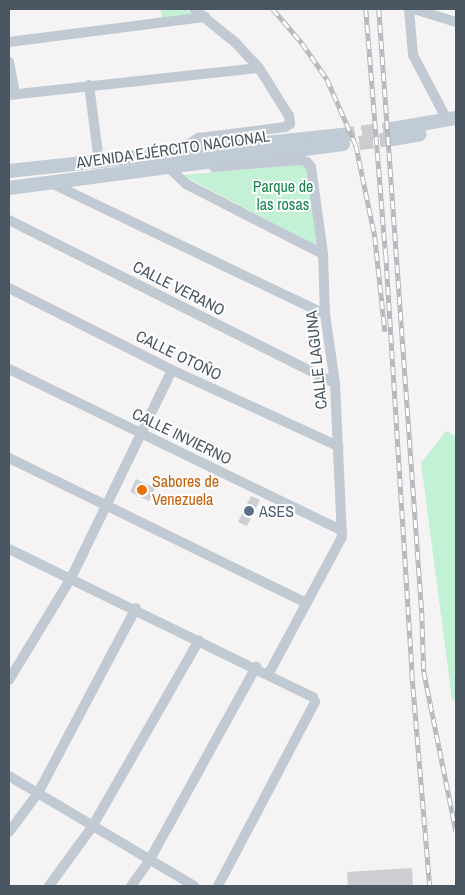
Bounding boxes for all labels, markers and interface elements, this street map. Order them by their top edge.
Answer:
street label: AVENIDA EJÉRCITO NACIONAL [75,126,271,172]
park label: Parque de las rosas [253,176,313,214]
street label: CALLE VERANO [130,257,228,319]
street label: CALLE LAGUNA [301,310,331,410]
street label: CALLE OTOÑO [133,326,225,384]
street label: CALLE INVIERNO [129,404,235,468]
place label: Sabores de Venezuela [152,471,219,509]
marker: Sabores de Venezuela [136,484,148,496]
place label: ASES [259,501,294,521]
marker: ASES [243,505,255,517]

